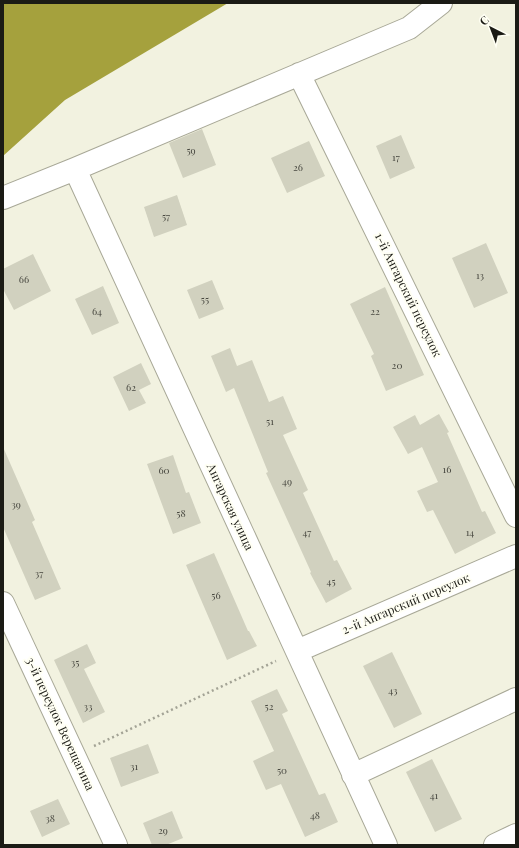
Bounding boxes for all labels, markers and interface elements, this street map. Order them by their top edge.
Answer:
north arrow [471,8,511,48]
text: С [476,12,492,28]
house number: 59 [186,143,196,157]
house number: 17 [392,150,400,164]
house number: 26 [293,160,303,174]
house number: 57 [162,209,170,223]
street label: 1-й Ангарский переулок [372,230,446,359]
house number: 13 [476,268,485,282]
house number: 66 [19,272,29,286]
house number: 55 [201,292,209,306]
house number: 64 [92,304,102,318]
house number: 22 [370,304,380,318]
house number: 20 [392,358,402,372]
house number: 62 [126,380,136,394]
house number: 51 [266,414,274,428]
street label: Ангарская улица [203,460,258,553]
house number: 16 [443,462,451,476]
house number: 60 [158,463,170,477]
house number: 49 [282,474,292,488]
house number: 39 [11,497,21,511]
house number: 58 [176,506,186,520]
house number: 47 [303,525,311,539]
house number: 14 [466,525,474,539]
house number: 37 [35,566,43,580]
street label: 2-й Ангарский переулок [339,569,472,637]
house number: 45 [326,574,336,588]
house number: 56 [211,588,221,602]
street label: 3-й переулок Верещагина [23,654,99,793]
house number: 35 [71,655,79,669]
house number: 43 [388,683,398,697]
house number: 33 [83,699,93,713]
house number: 52 [265,699,274,713]
house number: 31 [130,759,138,773]
house number: 50 [277,763,287,777]
house number: 41 [430,788,439,802]
house number: 48 [310,808,320,822]
house number: 38 [45,811,55,825]
house number: 29 [158,823,168,837]

